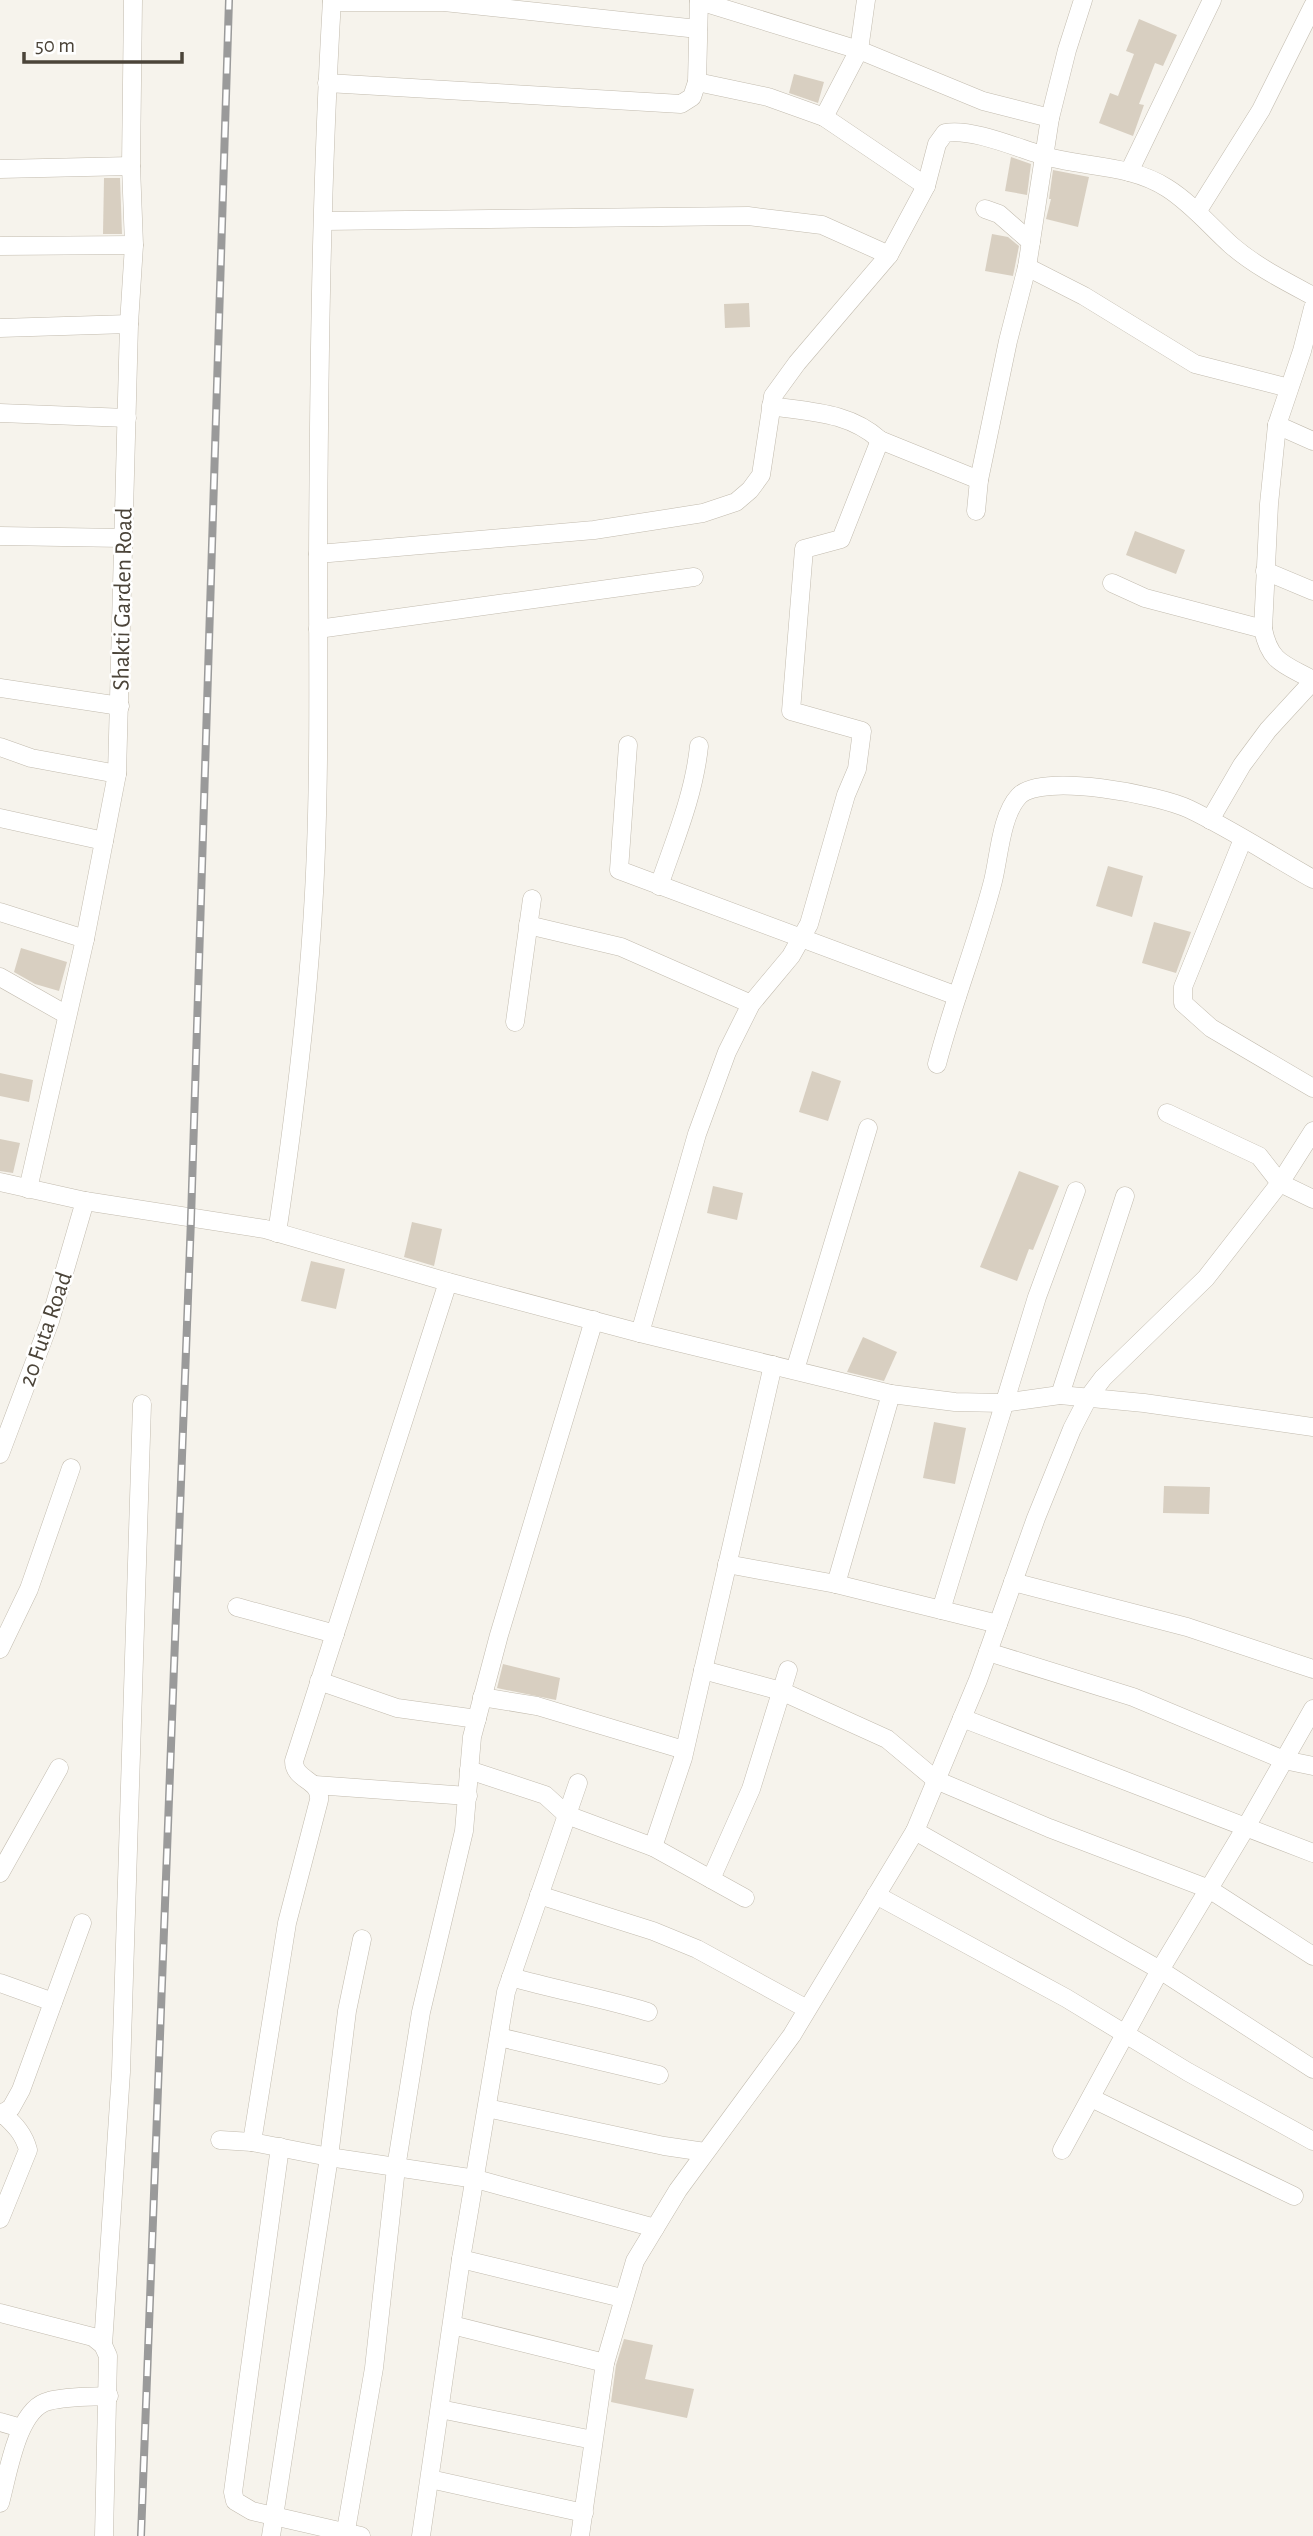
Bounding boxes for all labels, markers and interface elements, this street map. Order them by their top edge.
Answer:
scale bar [24,21,182,65]
text: 50 m [35,35,75,56]
street label: Shakti Garden Road [109,507,137,691]
street label: 20 Futa Road [15,1269,77,1390]

